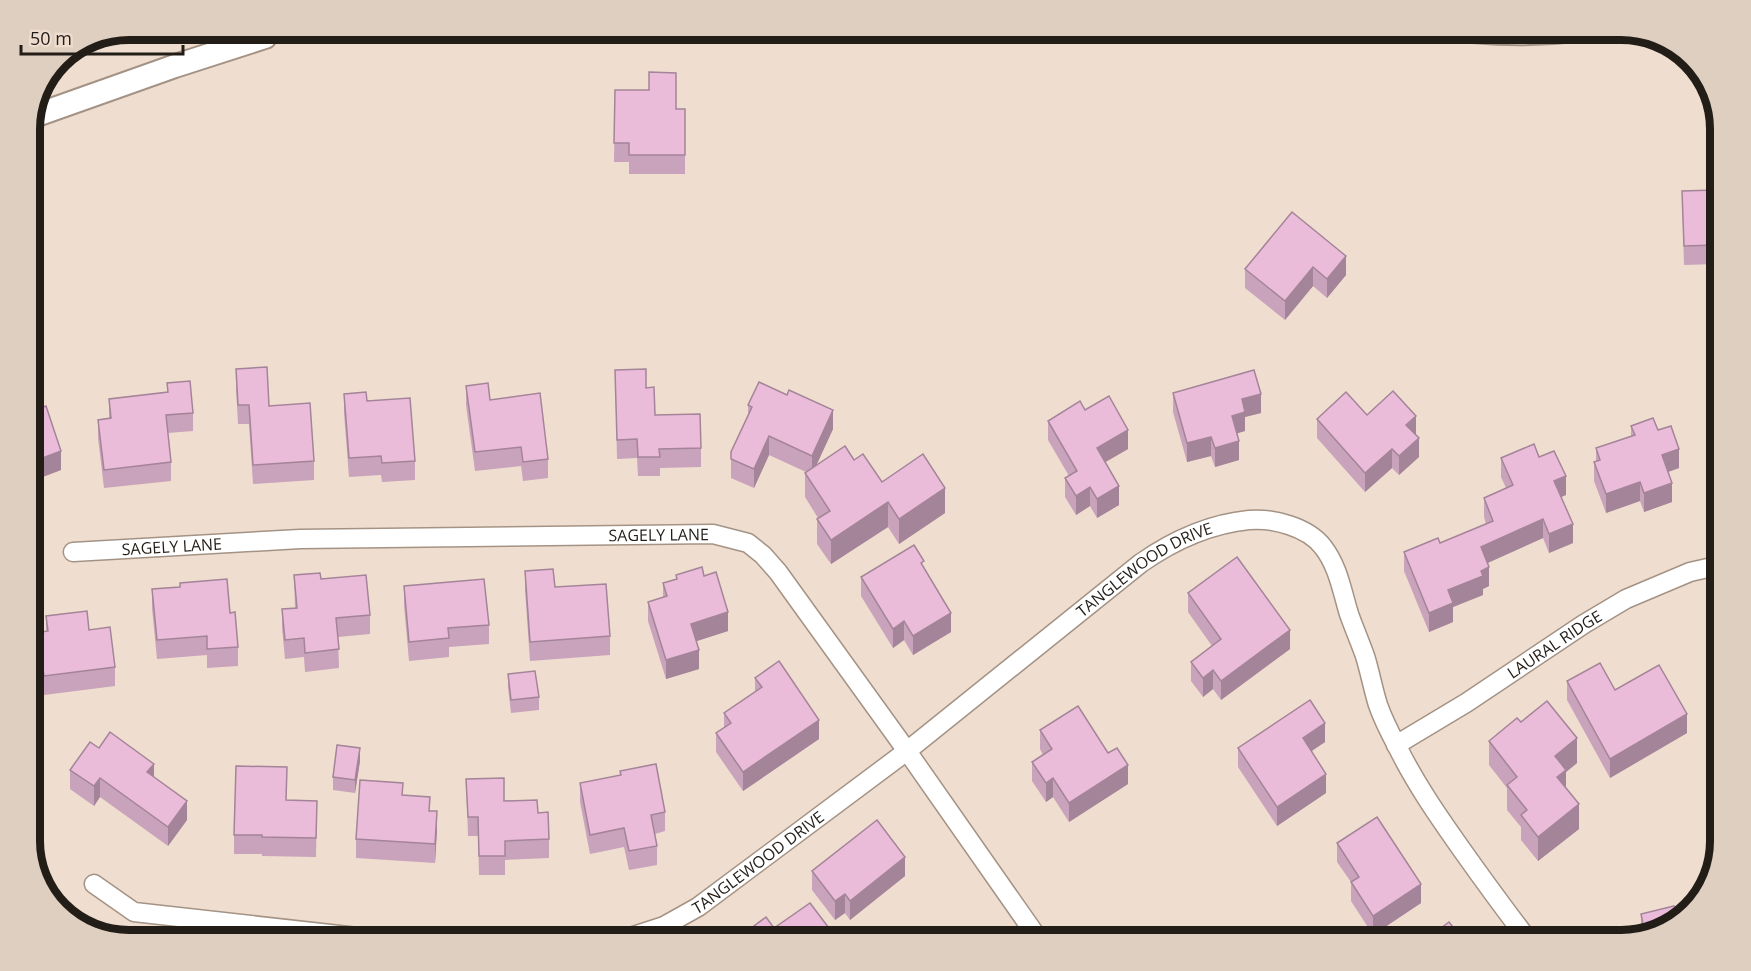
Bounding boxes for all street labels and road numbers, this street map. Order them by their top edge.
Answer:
street label: TANGLEWOOD DRIVE [1072,517,1215,622]
street label: SAGELY LANE [608,523,709,546]
street label: SAGELY LANE [121,532,223,560]
street label: LAURAL RIDGE [1503,605,1606,683]
street label: TANGLEWOOD DRIVE [688,806,828,919]

